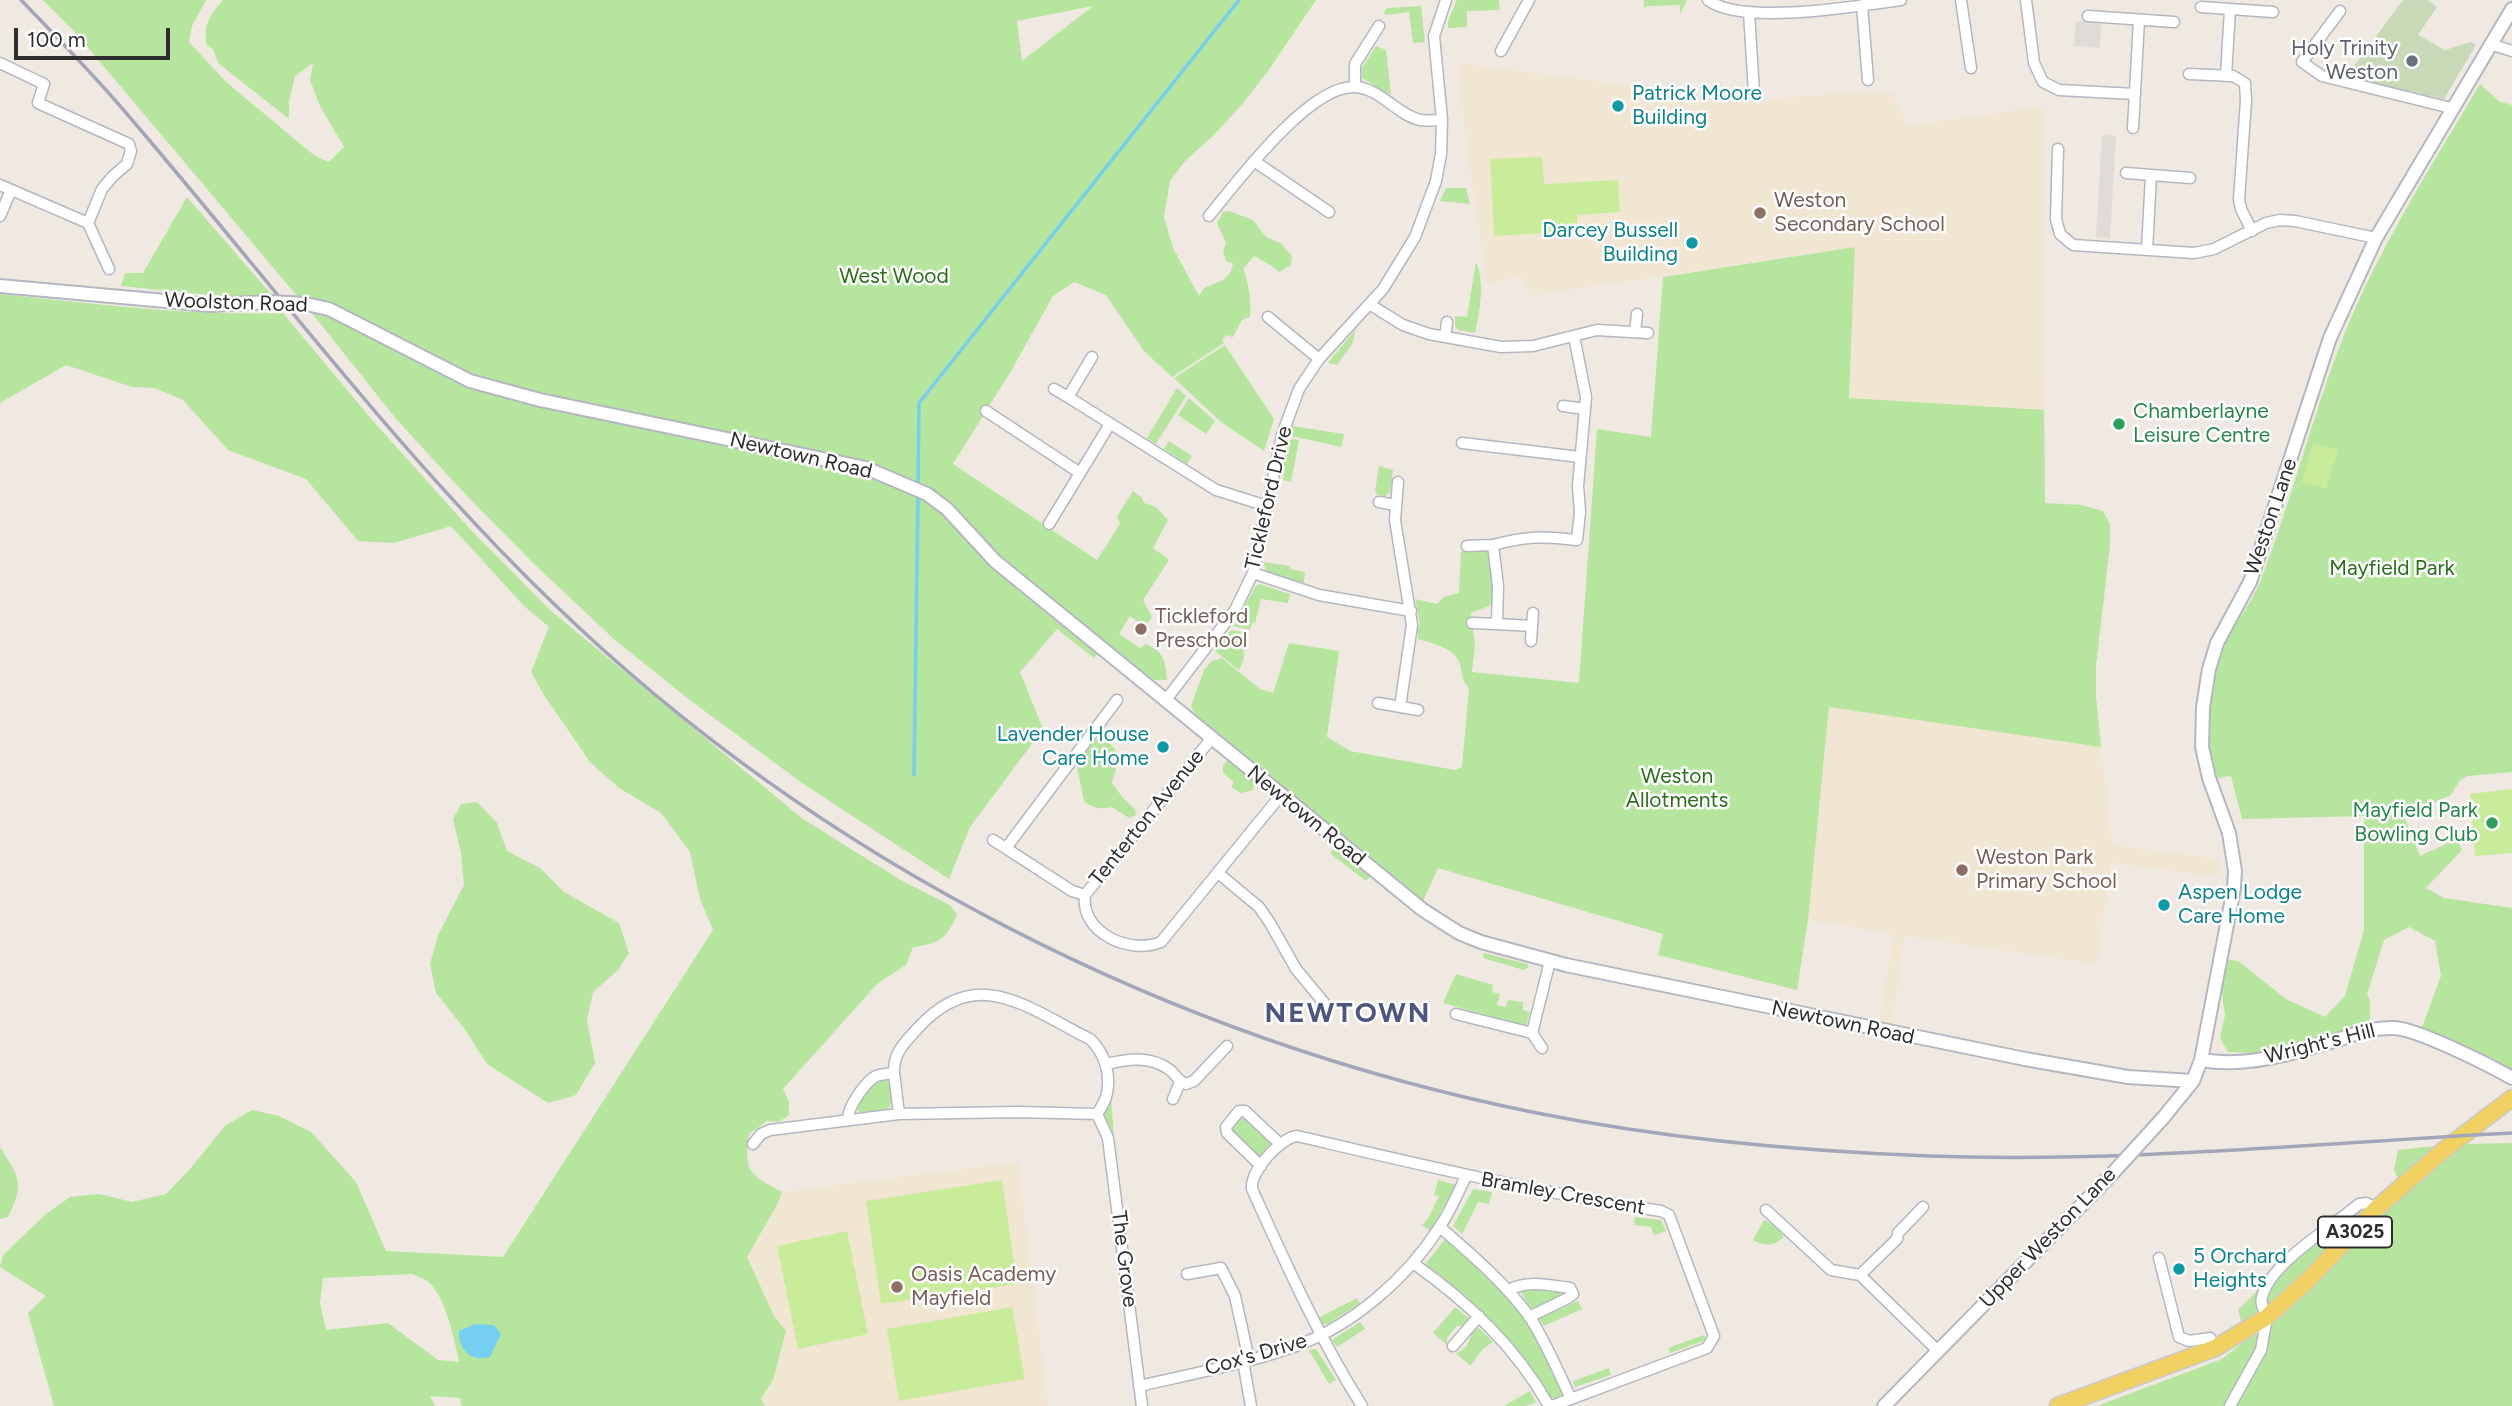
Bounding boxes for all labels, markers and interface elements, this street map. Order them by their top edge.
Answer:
scale bar [18,14,173,58]
text: 100 m [27,27,86,52]
place label: Holy Trinity Weston [2291,36,2398,86]
marker: Holy Trinity Weston [2404,53,2420,69]
place label: Patrick Moore Building [1632,81,1762,131]
marker: Patrick Moore Building [1610,98,1626,114]
place label: Weston Secondary School [1774,188,1945,238]
marker: Weston Secondary School [1752,205,1768,221]
place label: Darcey Bussell Building [1542,218,1678,268]
marker: Darcey Bussell Building [1684,235,1700,251]
park label: West Wood [839,264,949,290]
street label: Woolston Road [164,288,308,318]
place label: Chamberlayne Leisure Centre [2133,399,2270,449]
marker: Chamberlayne Leisure Centre [2111,416,2127,432]
street label: Tickleford Drive [1240,423,1298,573]
street label: Newtown Road [727,427,875,485]
street label: Weston Lane [2239,455,2303,579]
park label: Mayfield Park [2329,556,2455,582]
place label: Tickleford Preschool [1155,604,1248,654]
marker: Tickleford Preschool [1133,621,1149,637]
place label: Lavender House Care Home [997,722,1149,772]
marker: Lavender House Care Home [1155,739,1171,755]
street label: Tenterton Avenue [1084,745,1210,891]
street label: Newtown Road [1242,760,1370,872]
park label: Weston Allotments [1626,764,1728,814]
place label: Mayfield Park Bowling Club [2352,798,2478,848]
marker: Mayfield Park Bowling Club [2484,815,2500,831]
place label: Weston Park Primary School [1976,845,2117,895]
marker: Weston Park Primary School [1954,862,1970,878]
place label: Aspen Lodge Care Home [2178,880,2302,930]
marker: Aspen Lodge Care Home [2156,897,2172,913]
street label: Newtown Road [1769,996,1917,1050]
district label: NEWTOWN [1265,997,1431,1031]
street label: Wright's Hill [2262,1018,2378,1070]
street label: Upper Weston Lane [1974,1162,2122,1314]
street label: Bramley Crescent [1479,1167,1647,1221]
street label: The Grove [1106,1209,1142,1309]
road number: A3025 [2318,1216,2392,1248]
place label: 5 Orchard Heights [2193,1244,2287,1294]
marker: 5 Orchard Heights [2171,1261,2187,1277]
place label: Oasis Academy Mayfield [911,1262,1056,1312]
marker: Oasis Academy Mayfield [889,1279,905,1295]
street label: Cox's Drive [1202,1328,1310,1382]

